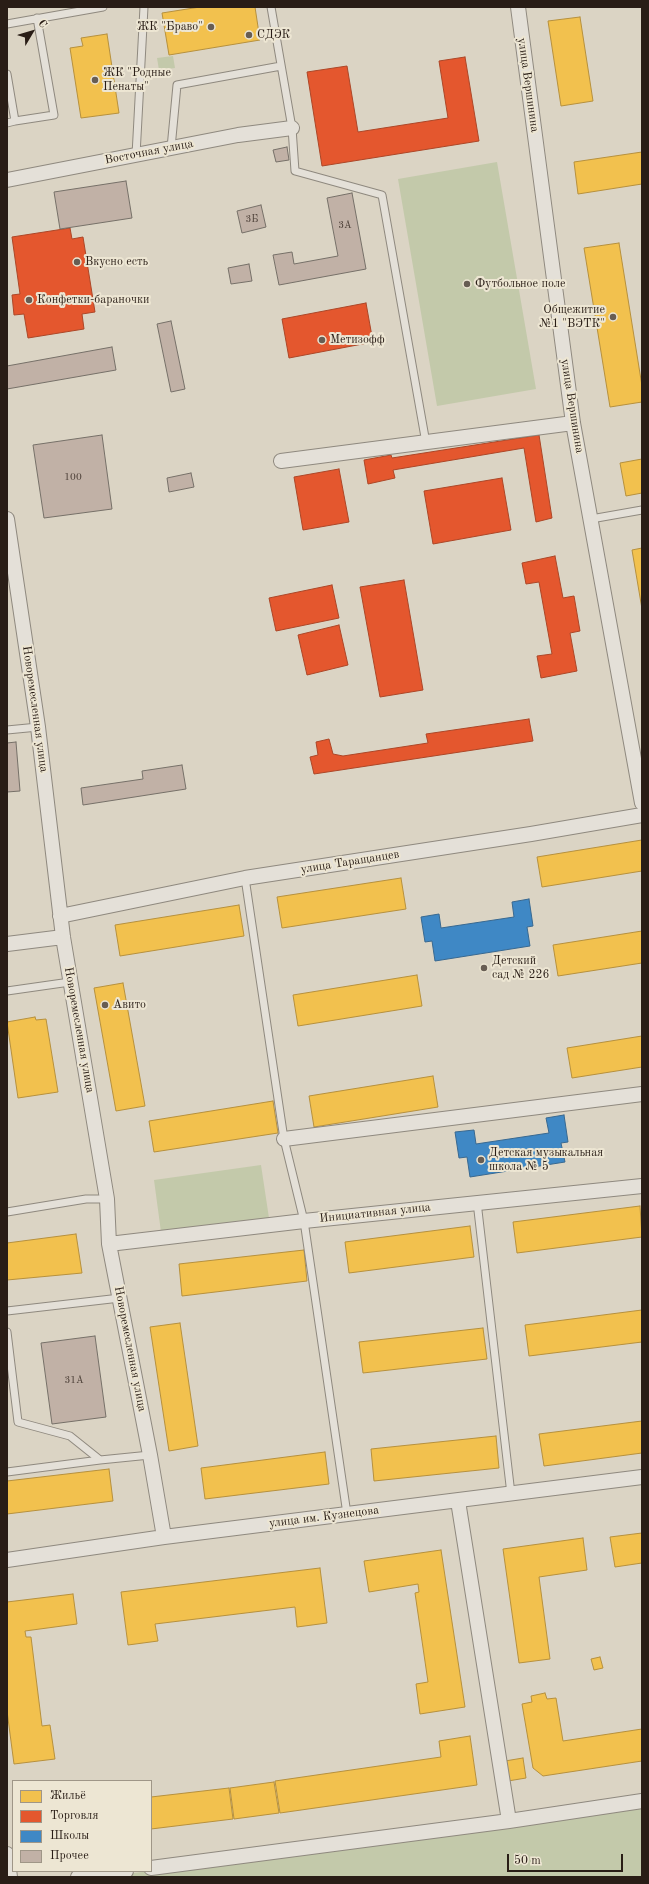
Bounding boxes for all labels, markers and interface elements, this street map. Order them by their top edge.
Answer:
north arrow [12,12,52,52]
text: С [35,18,48,31]
place label: ЖК "Браво" [137,20,203,34]
marker: ЖК "Браво" [206,22,216,32]
place label: СДЭК [257,28,290,42]
marker: СДЭК [244,30,254,40]
street label: улица Вершинина [514,37,542,133]
place label: ЖК "Родные Пенаты" [103,66,171,94]
marker: ЖК "Родные Пенаты" [90,75,100,85]
street label: Восточная улица [104,136,194,168]
house number: 3Б [246,213,258,225]
house number: 3А [338,219,352,231]
place label: Вкусно есть [85,255,148,269]
marker: Вкусно есть [72,257,82,267]
place label: Футбольное поле [475,277,566,291]
marker: Футбольное поле [462,279,472,289]
place label: Конфетки-бараночки [37,293,149,307]
marker: Конфетки-бараночки [24,295,34,305]
place label: Общежитие №1 "ВЭТК" [539,303,605,331]
marker: Общежитие №1 "ВЭТК" [608,312,618,322]
place label: Метизофф [330,333,385,347]
marker: Метизофф [317,335,327,345]
street label: улица Вершинина [557,358,587,454]
house number: 100 [64,471,82,483]
street label: Новоремесленная улица [19,645,51,773]
street label: улица Таращанцев [300,847,400,877]
place label: Детский сад № 226 [492,954,549,982]
marker: Детский сад № 226 [479,963,489,973]
street label: Новоремесленная улица [61,966,97,1094]
place label: Авито [113,998,146,1012]
marker: Авито [100,1000,110,1010]
place label: Детская музыкальная школа № 5 [489,1146,603,1174]
marker: Детская музыкальная школа № 5 [476,1155,486,1165]
street label: Инициативная улица [319,1200,431,1226]
street label: Новоремесленная улица [111,1285,149,1413]
house number: 31А [64,1374,84,1386]
street label: улица им. Кузнецова [268,1503,380,1531]
legend [12,1780,152,1872]
text: Жильё [50,1790,86,1802]
text: Торговля [50,1810,99,1822]
text: Школы [50,1830,89,1842]
scale bar [509,1846,625,1872]
text: Прочее [50,1850,89,1862]
text: 50 m [514,1855,541,1867]

